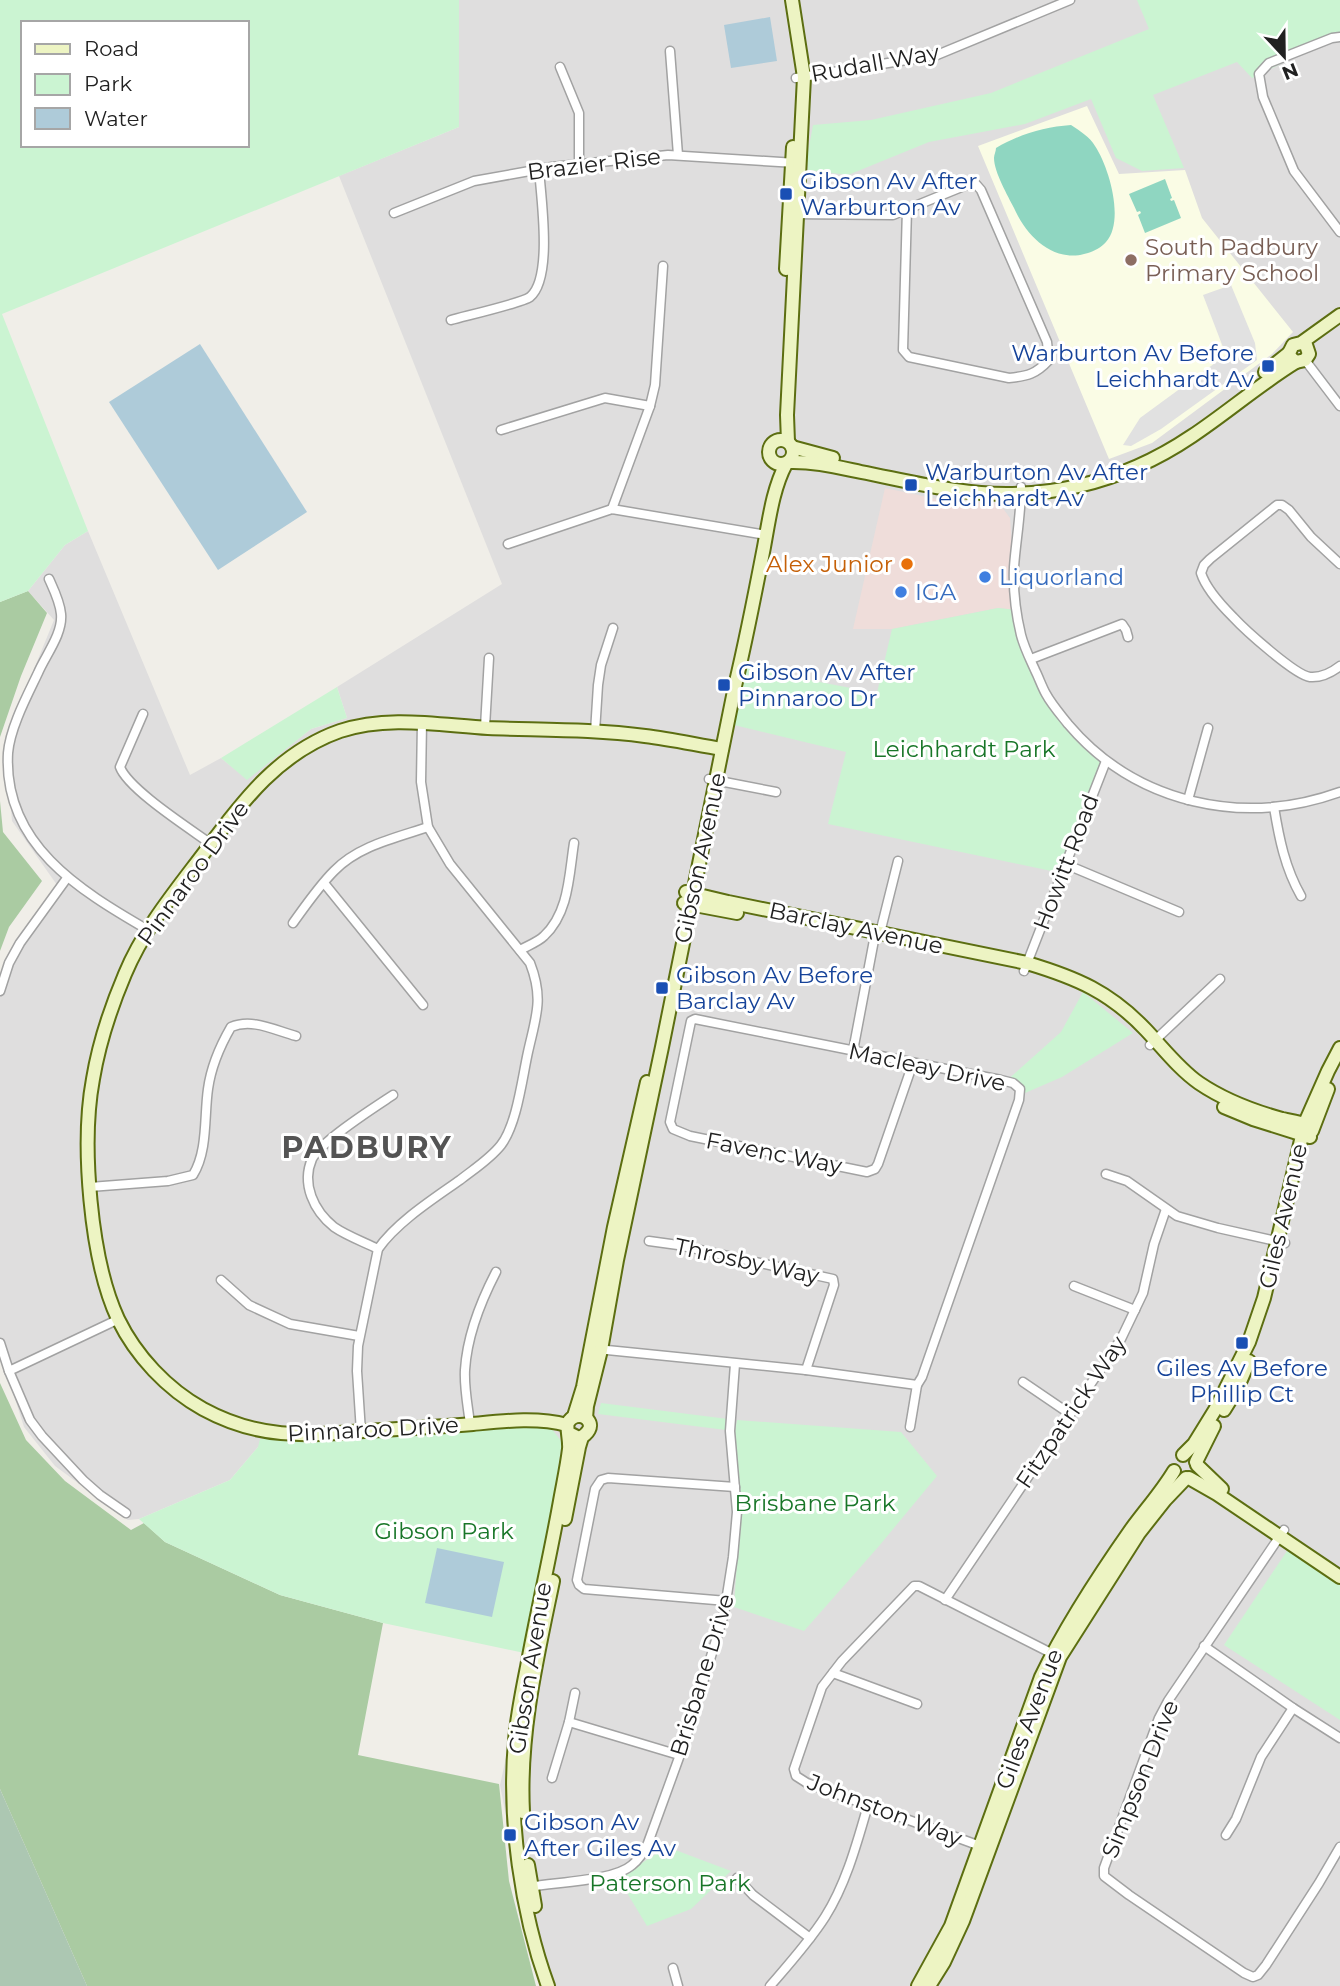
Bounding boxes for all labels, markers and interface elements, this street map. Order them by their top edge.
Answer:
legend [21,21,248,147]
north arrow [1249,21,1319,91]
text: Road [84,36,139,61]
street label: Rudall Way [809,38,942,88]
text: N [1279,58,1302,85]
text: Park [84,71,132,96]
text: Water [84,106,148,131]
street label: Brazier Rise [526,142,662,186]
place label: Gibson Av After Warburton Av [800,167,977,221]
marker: Gibson Av After Warburton Av [778,186,794,202]
place label: South Padbury Primary School [1145,233,1319,287]
marker: South Padbury Primary School [1123,252,1139,268]
place label: Warburton Av Before Leichhardt Av [1011,339,1255,393]
marker: Warburton Av Before Leichhardt Av [1260,358,1276,374]
place label: Warburton Av After Leichhardt Av [925,458,1148,512]
marker: Warburton Av After Leichhardt Av [903,477,919,493]
place label: Alex Junior [766,550,893,578]
marker: Alex Junior [899,556,915,572]
place label: Liquorland [999,563,1124,591]
marker: Liquorland [977,569,993,585]
place label: IGA [915,578,957,606]
marker: IGA [893,584,909,600]
place label: Gibson Av After Pinnaroo Dr [738,658,915,712]
marker: Gibson Av After Pinnaroo Dr [716,677,732,693]
park label: Leichhardt Park [872,735,1056,763]
street label: Gibson Avenue [668,770,732,946]
street label: Howitt Road [1027,790,1105,934]
street label: Pinnaroo Drive [131,795,255,951]
street label: Barclay Avenue [766,896,946,960]
place label: Gibson Av Before Barclay Av [676,961,873,1015]
marker: Gibson Av Before Barclay Av [654,980,670,996]
street label: Macleay Drive [846,1037,1008,1097]
street label: Favenc Way [704,1126,845,1180]
district label: PADBURY [282,1129,453,1166]
street label: Giles Avenue [1253,1141,1313,1291]
street label: Throsby Way [672,1232,822,1290]
street label: Fitzpatrick Way [1010,1330,1133,1494]
marker: Giles Av Before Phillip Ct [1234,1335,1250,1351]
place label: Giles Av Before Phillip Ct [1156,1354,1328,1408]
street label: Pinnaroo Drive [287,1411,459,1447]
park label: Brisbane Park [735,1489,896,1517]
park label: Gibson Park [374,1517,514,1545]
street label: Gibson Avenue [503,1580,557,1756]
street label: Brisbane Drive [664,1590,740,1760]
street label: Giles Avenue [989,1645,1069,1793]
street label: Simpson Drive [1096,1696,1184,1862]
street label: Johnston Way [803,1767,967,1852]
place label: Gibson Av After Giles Av [524,1808,677,1862]
marker: Gibson Av After Giles Av [502,1827,518,1843]
park label: Paterson Park [589,1869,751,1897]

